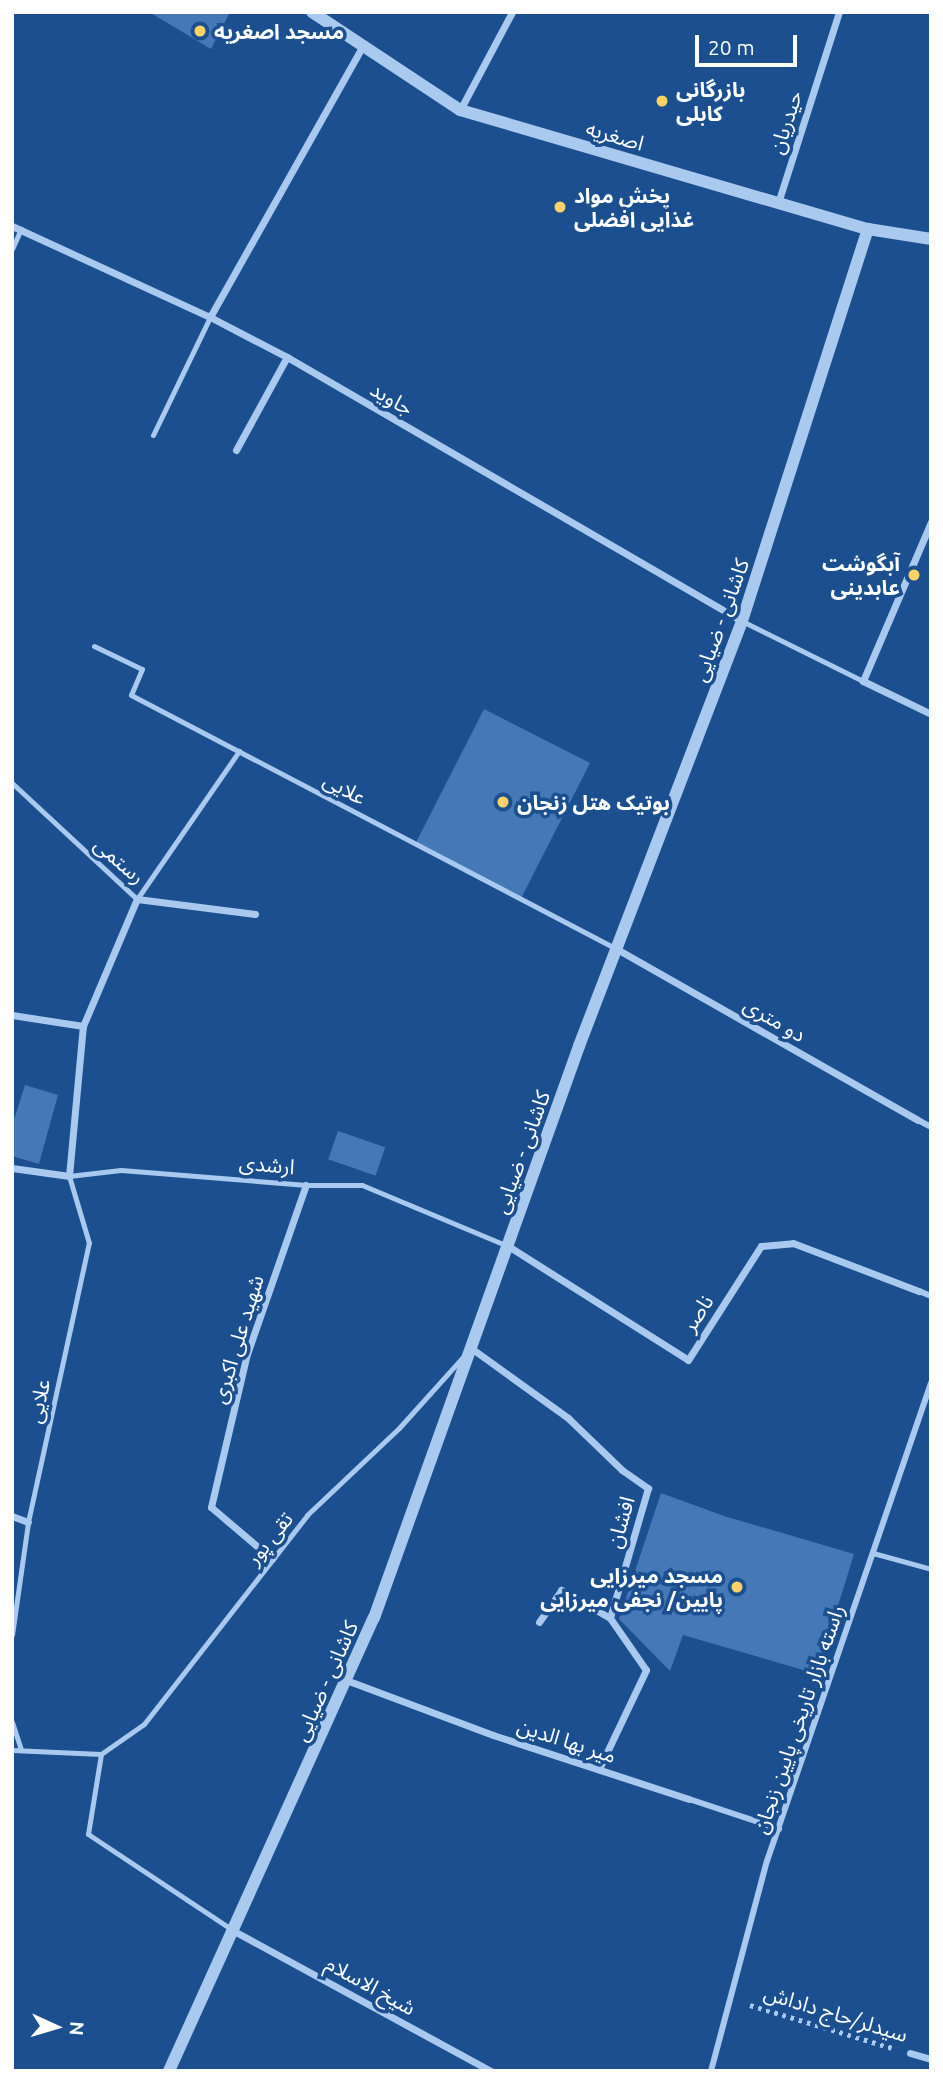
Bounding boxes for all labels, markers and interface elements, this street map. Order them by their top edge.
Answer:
place label: مسجد اصغریه [214,18,344,44]
scale bar [698,21,800,65]
marker: مسجد اصغریه [192,23,208,39]
text: 20 m [708,35,755,59]
place label: بازرگانی کابلی [676,76,745,126]
street label: حیدریان [763,87,807,157]
marker: بازرگانی کابلی [654,93,670,109]
street label: اصغریه [583,115,647,155]
place label: پخش مواد غذایی افضلی [574,182,694,232]
marker: پخش مواد غذایی افضلی [552,199,568,215]
street label: جاوید [366,376,418,420]
place label: آبگوشت عابدینی [822,550,900,600]
street label: کاشانی - ضیایی [686,555,754,685]
marker: آبگوشت عابدینی [906,567,922,583]
street label: علایی [319,766,371,810]
place label: بوتیک هتل زنجان [517,789,670,815]
marker: بوتیک هتل زنجان [495,794,511,810]
street label: رستمی [89,831,151,889]
street label: دو متری [740,991,810,1047]
street label: کاشانی - ضیایی [487,1087,555,1217]
street label: ارشدی [238,1149,296,1179]
street label: شهید علی اکبری [205,1272,269,1406]
street label: ناصر [676,1290,718,1336]
street label: علایی [21,1376,55,1426]
street label: افشان [601,1493,639,1551]
street label: تقی پور [240,1506,298,1570]
place label: مسجد میرزایی پایین/ نجفی میرزایی [540,1562,723,1612]
marker: مسجد میرزایی پایین/ نجفی میرزایی [729,1579,745,1595]
street label: راسته بازار تاریخی پایین زنجان [747,1601,849,1837]
street label: کاشانی - ضیایی [287,1617,363,1745]
street label: میر بها الدین [514,1712,620,1768]
street label: شیخ الاسلام [322,1950,420,2020]
street label: سیدلر/حاج داداش [761,1979,911,2047]
north arrow [21,1992,91,2062]
text: N [65,2021,88,2036]

